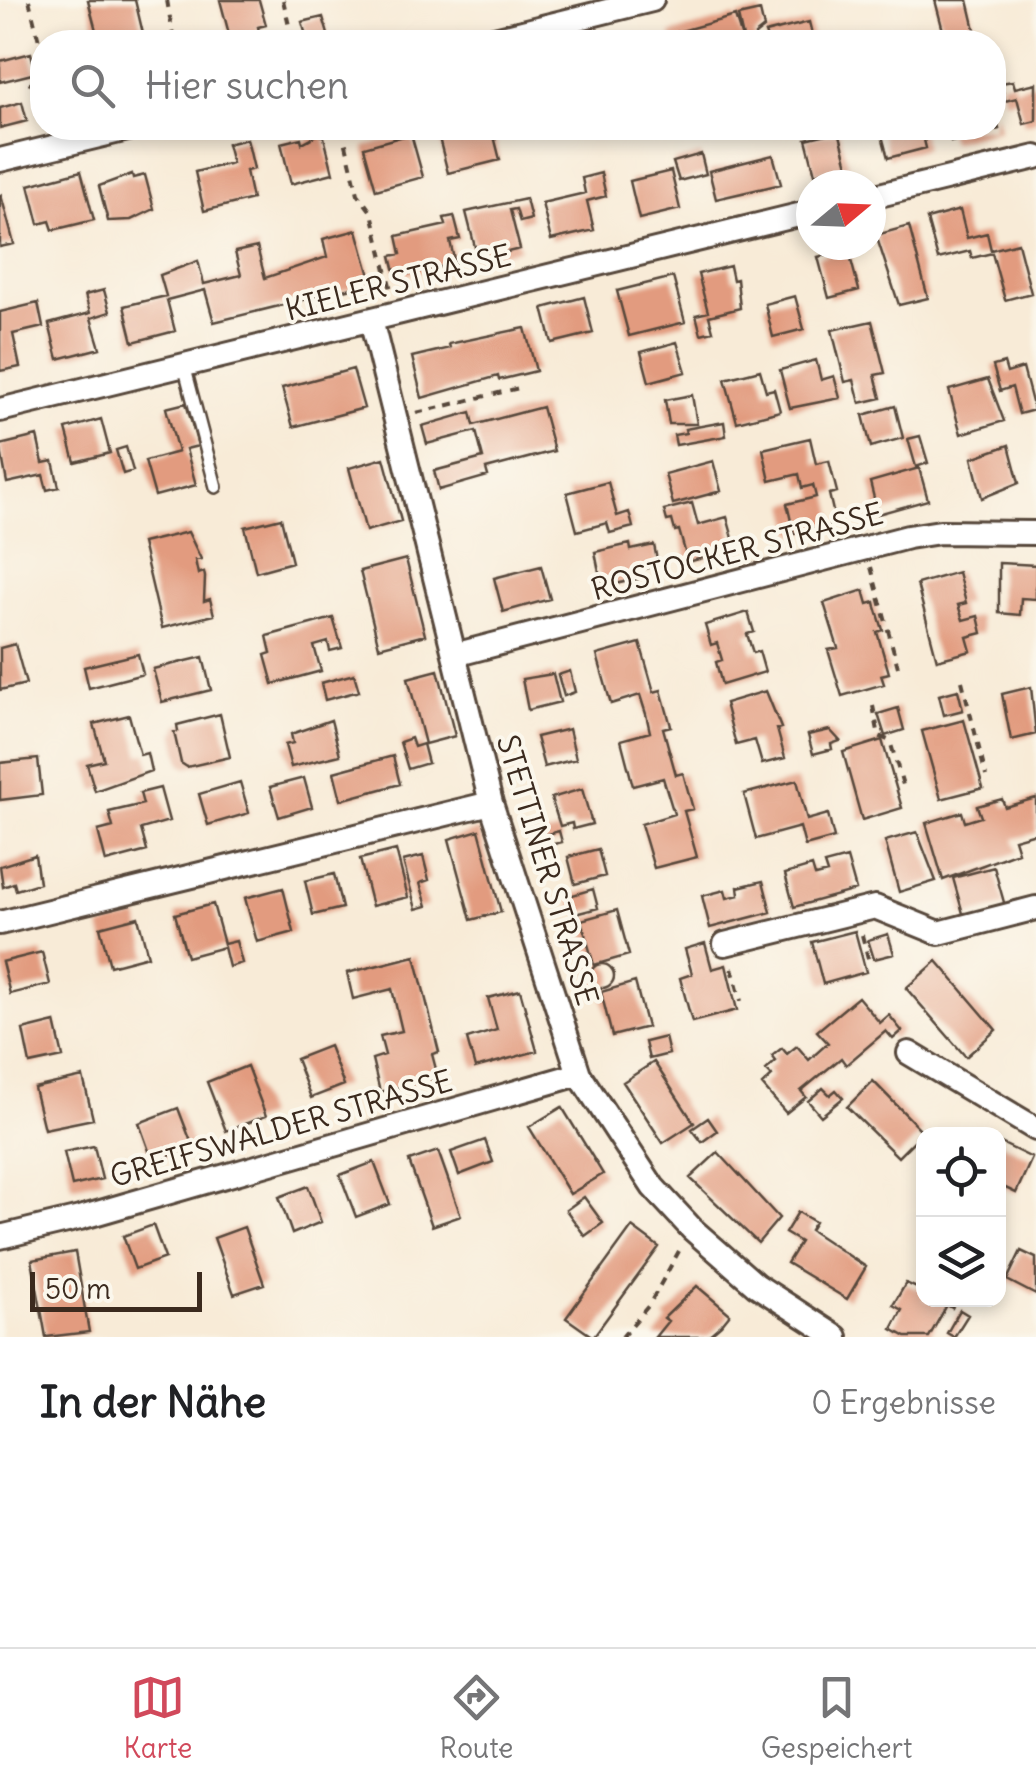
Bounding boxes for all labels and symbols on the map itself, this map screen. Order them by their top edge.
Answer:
north arrow [796,170,886,260]
street label: KIELER STRASSE [281,236,515,328]
street label: ROSTOCKER STRASSE [587,494,887,608]
street label: STETTINER STRASSE [489,730,607,1010]
street label: GREIFSWALDER STRASSE [106,1061,456,1195]
scale bar [30,1267,202,1312]

